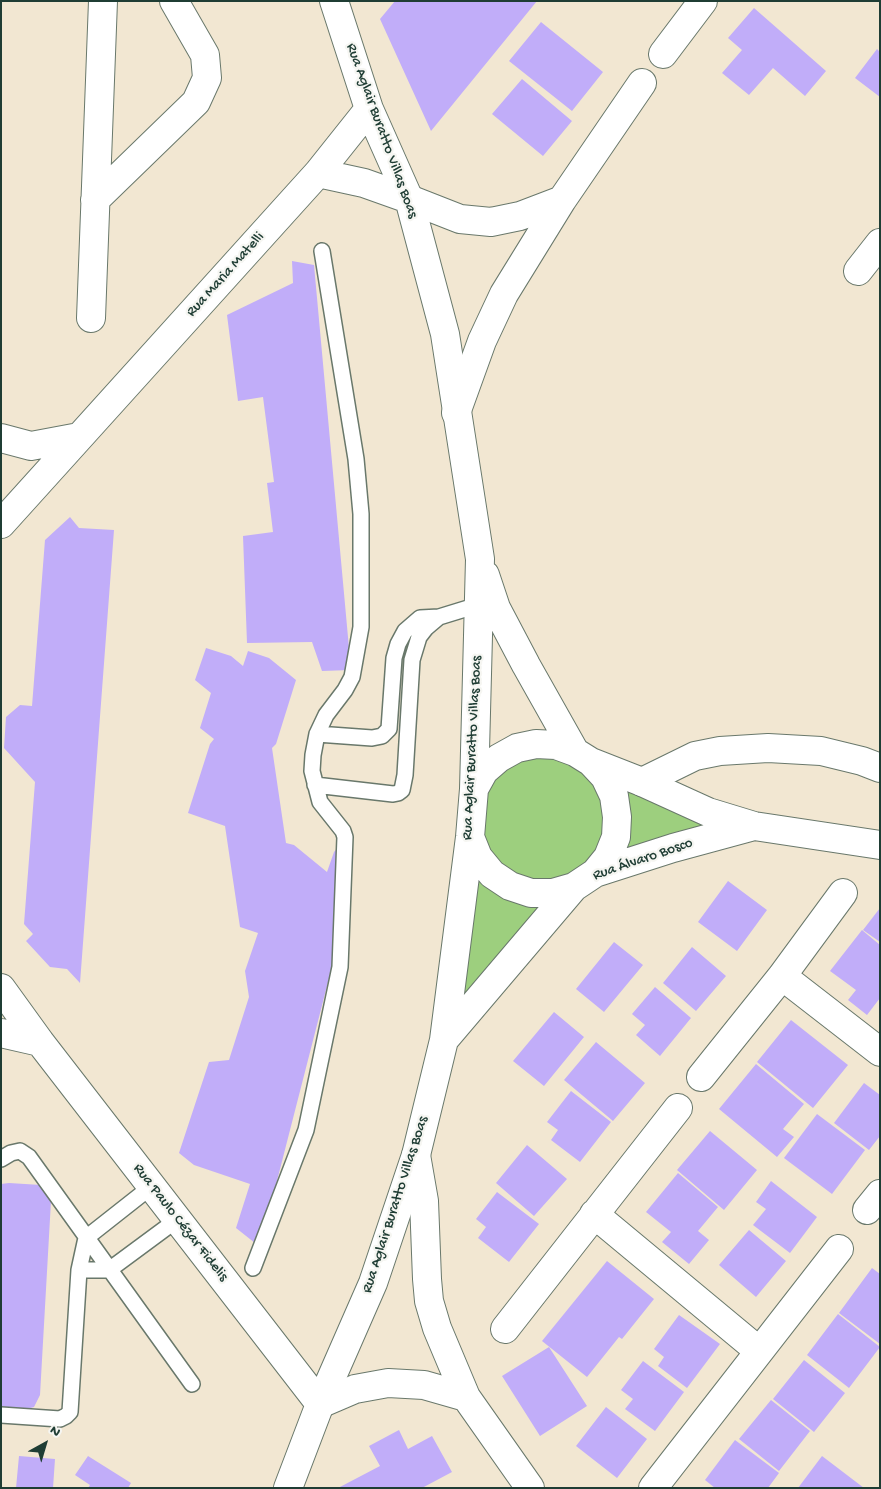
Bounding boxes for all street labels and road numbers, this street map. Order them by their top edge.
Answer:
street label: Rua Aglair Buratto Villas Boas [341,41,421,221]
street label: Rua Maria Matelli [183,229,269,321]
street label: Rua Aglair Buratto Villas Boas [459,655,487,841]
street label: Rua Álvaro Bosco [591,834,695,886]
street label: Rua Aglair Buratto Villas Boas [359,1114,433,1296]
street label: Rua Paulo Cézar Fidelis [128,1161,232,1285]

